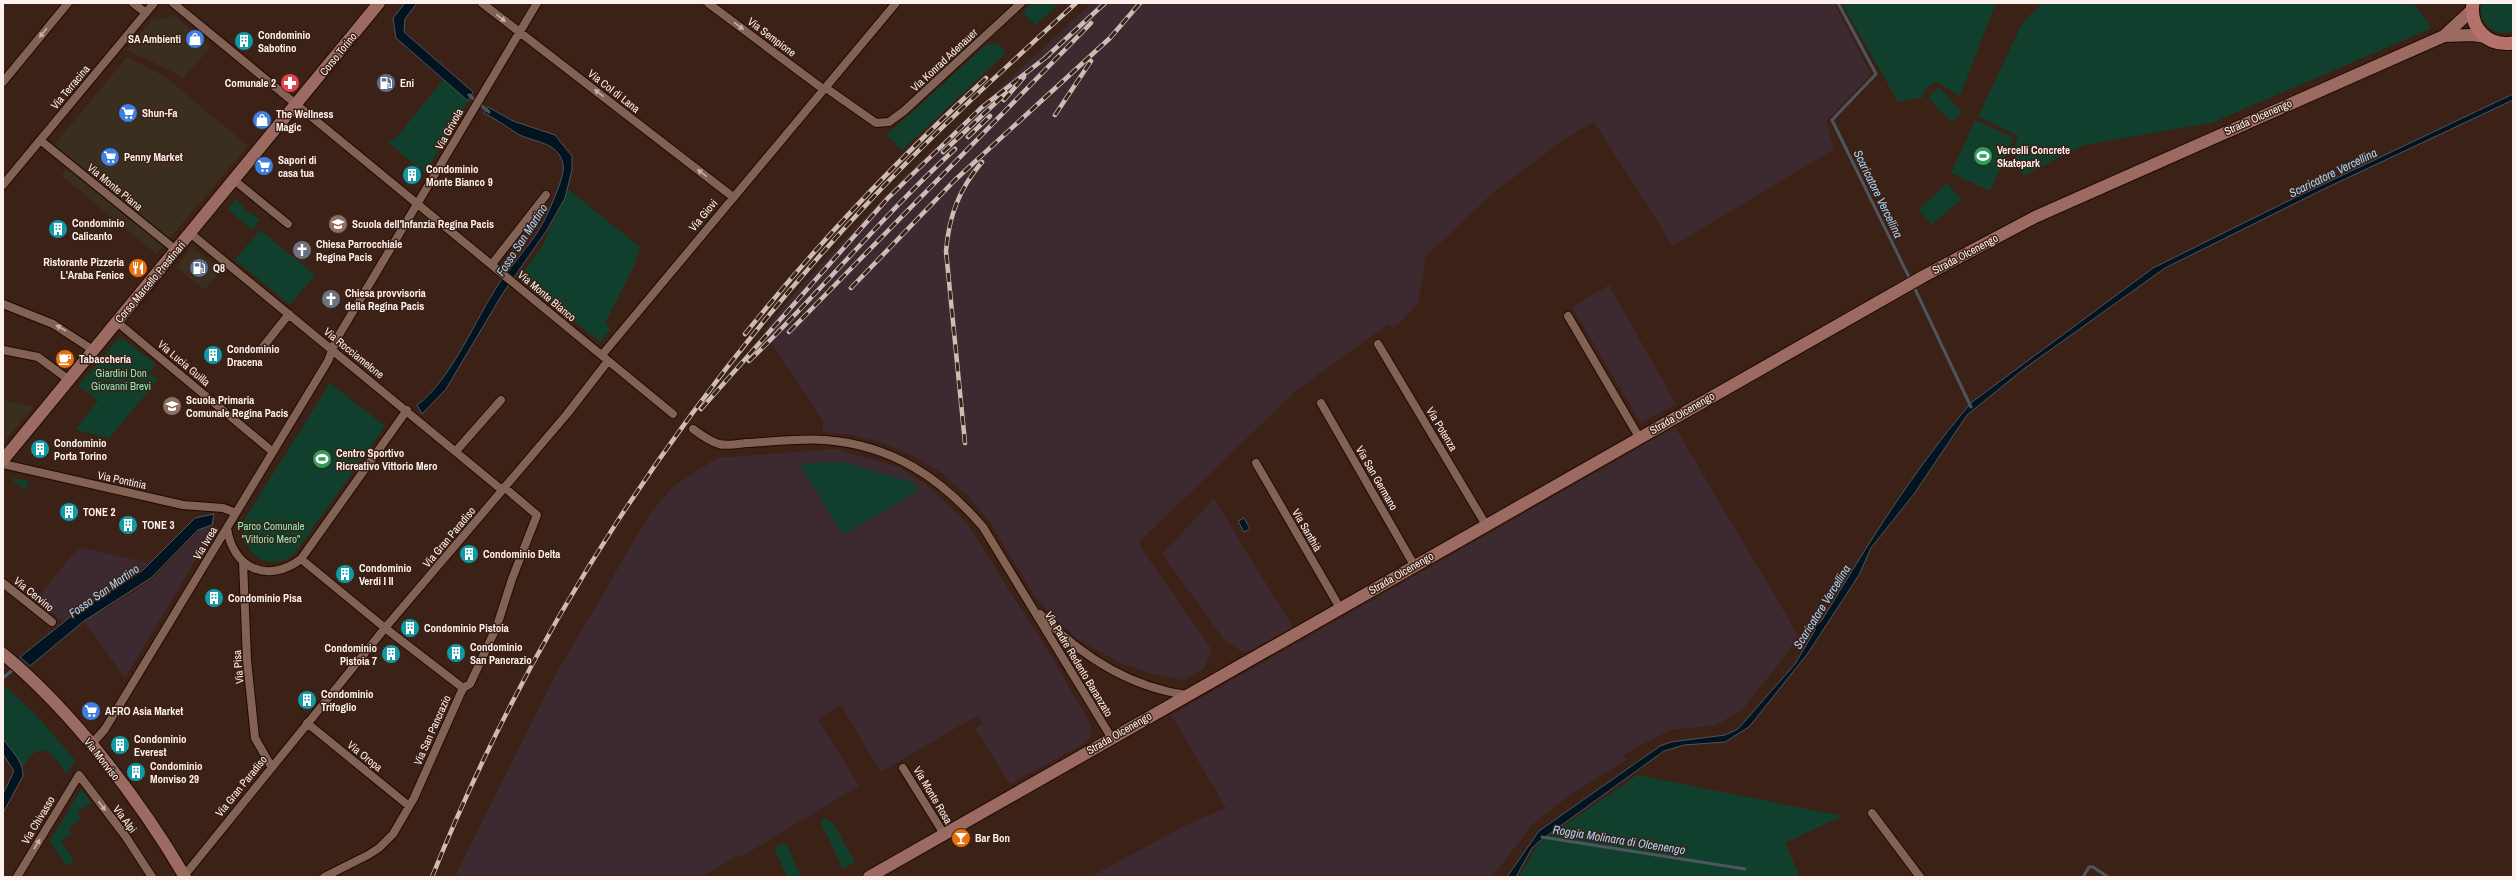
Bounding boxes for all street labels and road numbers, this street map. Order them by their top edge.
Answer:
street label: Via Sempione [745,14,799,60]
street label: Via Konrad Adenauer [908,26,980,94]
street label: Corso Torino [316,30,360,78]
street label: Via Terracina [47,62,93,112]
street label: Via Col di Lana [585,66,643,116]
street label: Strada Olcenengo [2222,96,2294,138]
street label: Via Grivola [432,106,466,152]
street label: Via Monte Piana [85,160,145,214]
street label: Via Giovi [686,196,720,234]
street label: Strada Olcenengo [1930,231,2000,277]
street label: Corso Marcello Prestinari [112,238,188,326]
street label: Via Monte Bianco [515,268,579,324]
street label: Via Rocciamelone [321,324,387,382]
street label: Via Lucia Guilla [155,337,213,389]
street label: Strada Olcenengo [1647,389,1717,437]
street label: Via Potenza [1423,404,1461,454]
street label: Via San Germano [1353,443,1401,513]
street label: Via Pontinia [96,468,148,492]
street label: Via Gran Paradiso [420,504,478,570]
street label: Via Santhià [1289,506,1325,554]
street label: Via Ivrea [190,524,220,562]
street label: Strada Olcenengo [1366,549,1436,597]
street label: Via Cervino [11,574,57,614]
street label: Via Padre Redento Baranzato [1042,609,1116,719]
street label: Via Pisa [230,649,246,685]
street label: Via San Pancrazio [410,693,454,767]
street label: Strada Olcenengo [1084,709,1154,757]
street label: Via Monviso [81,735,123,783]
street label: Via Oropa [345,738,385,774]
street label: Via Gran Paradiso [212,753,270,819]
street label: Via Monte Rosa [910,764,956,826]
street label: Via Chivasso [18,793,58,847]
street label: Via Alpi [110,802,140,836]

